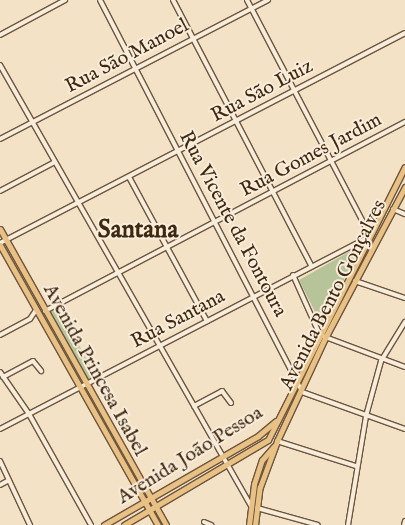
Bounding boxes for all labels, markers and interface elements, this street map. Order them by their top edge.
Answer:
street label: Rua São Manoel [61,13,193,99]
street label: Rua São Luiz [207,54,317,128]
street label: Rua Gomes Jardim [236,108,386,202]
street label: Rua Vicente da Fontoura [174,127,292,321]
street label: Avenida Bento Gonçalves [275,196,391,394]
district label: Santana [98,215,178,245]
street label: Avenida Princesa Isabel [38,280,152,460]
street label: Rua Santana [127,284,229,354]
street label: Avenida João Pessoa [113,401,267,509]

